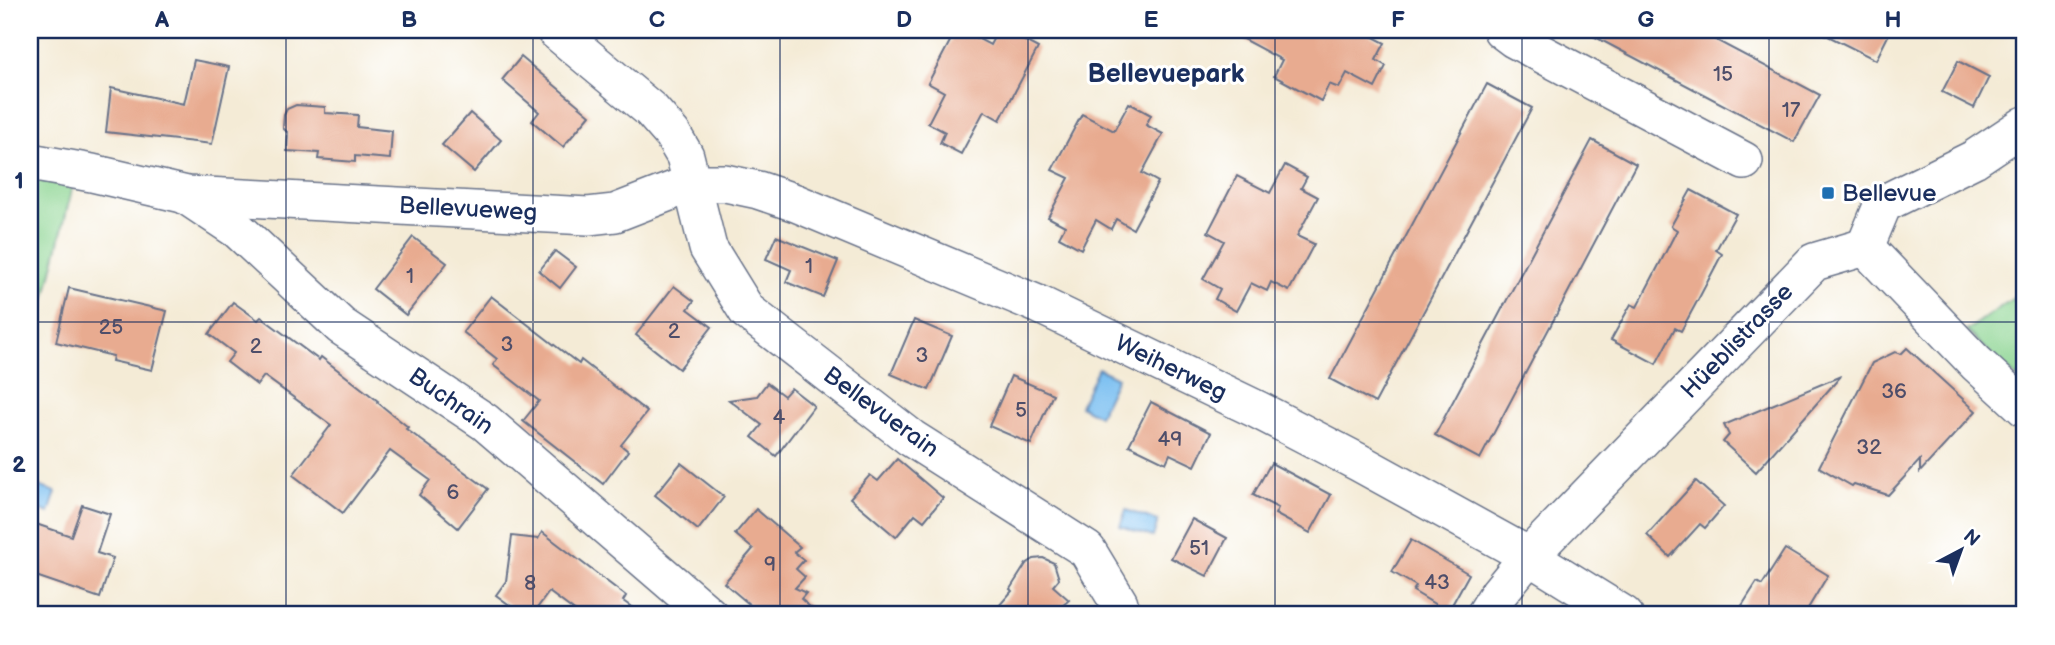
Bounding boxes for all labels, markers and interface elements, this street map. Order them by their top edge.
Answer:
text: A [154,6,170,34]
text: B [401,6,417,34]
text: C [649,6,665,34]
text: D [896,6,912,34]
text: E [1144,6,1159,34]
text: F [1391,6,1405,34]
text: G [1638,6,1655,34]
text: H [1884,6,1902,34]
district label: Bellevuepark [1087,59,1245,90]
house number: 15 [1713,62,1733,87]
house number: 17 [1782,98,1801,123]
text: 1 [14,167,24,195]
place label: Bellevue [1842,179,1936,208]
marker: Bellevue [1820,185,1836,201]
street label: Bellevueweg [398,191,538,227]
house number: 1 [805,254,813,279]
house number: 1 [406,264,414,289]
street label: Hüeblistrasse [1675,277,1799,405]
house number: 25 [99,315,123,340]
house number: 2 [668,319,681,344]
street label: Weiherweg [1110,329,1232,407]
house number: 3 [501,332,513,357]
house number: 2 [250,334,263,359]
house number: 3 [916,343,928,368]
street label: Bellevuerain [818,360,944,464]
street label: Buchrain [403,361,499,441]
house number: 36 [1881,379,1907,404]
house number: 5 [1015,398,1027,423]
house number: 4 [773,405,786,430]
house number: 49 [1158,427,1182,452]
house number: 32 [1856,435,1882,460]
text: 2 [12,451,26,479]
house number: 6 [447,480,460,505]
north arrow [1926,516,1996,586]
text: N [1958,525,1984,552]
house number: 51 [1189,536,1209,561]
house number: 9 [764,552,776,577]
house number: 43 [1424,570,1450,595]
house number: 8 [524,571,536,596]

